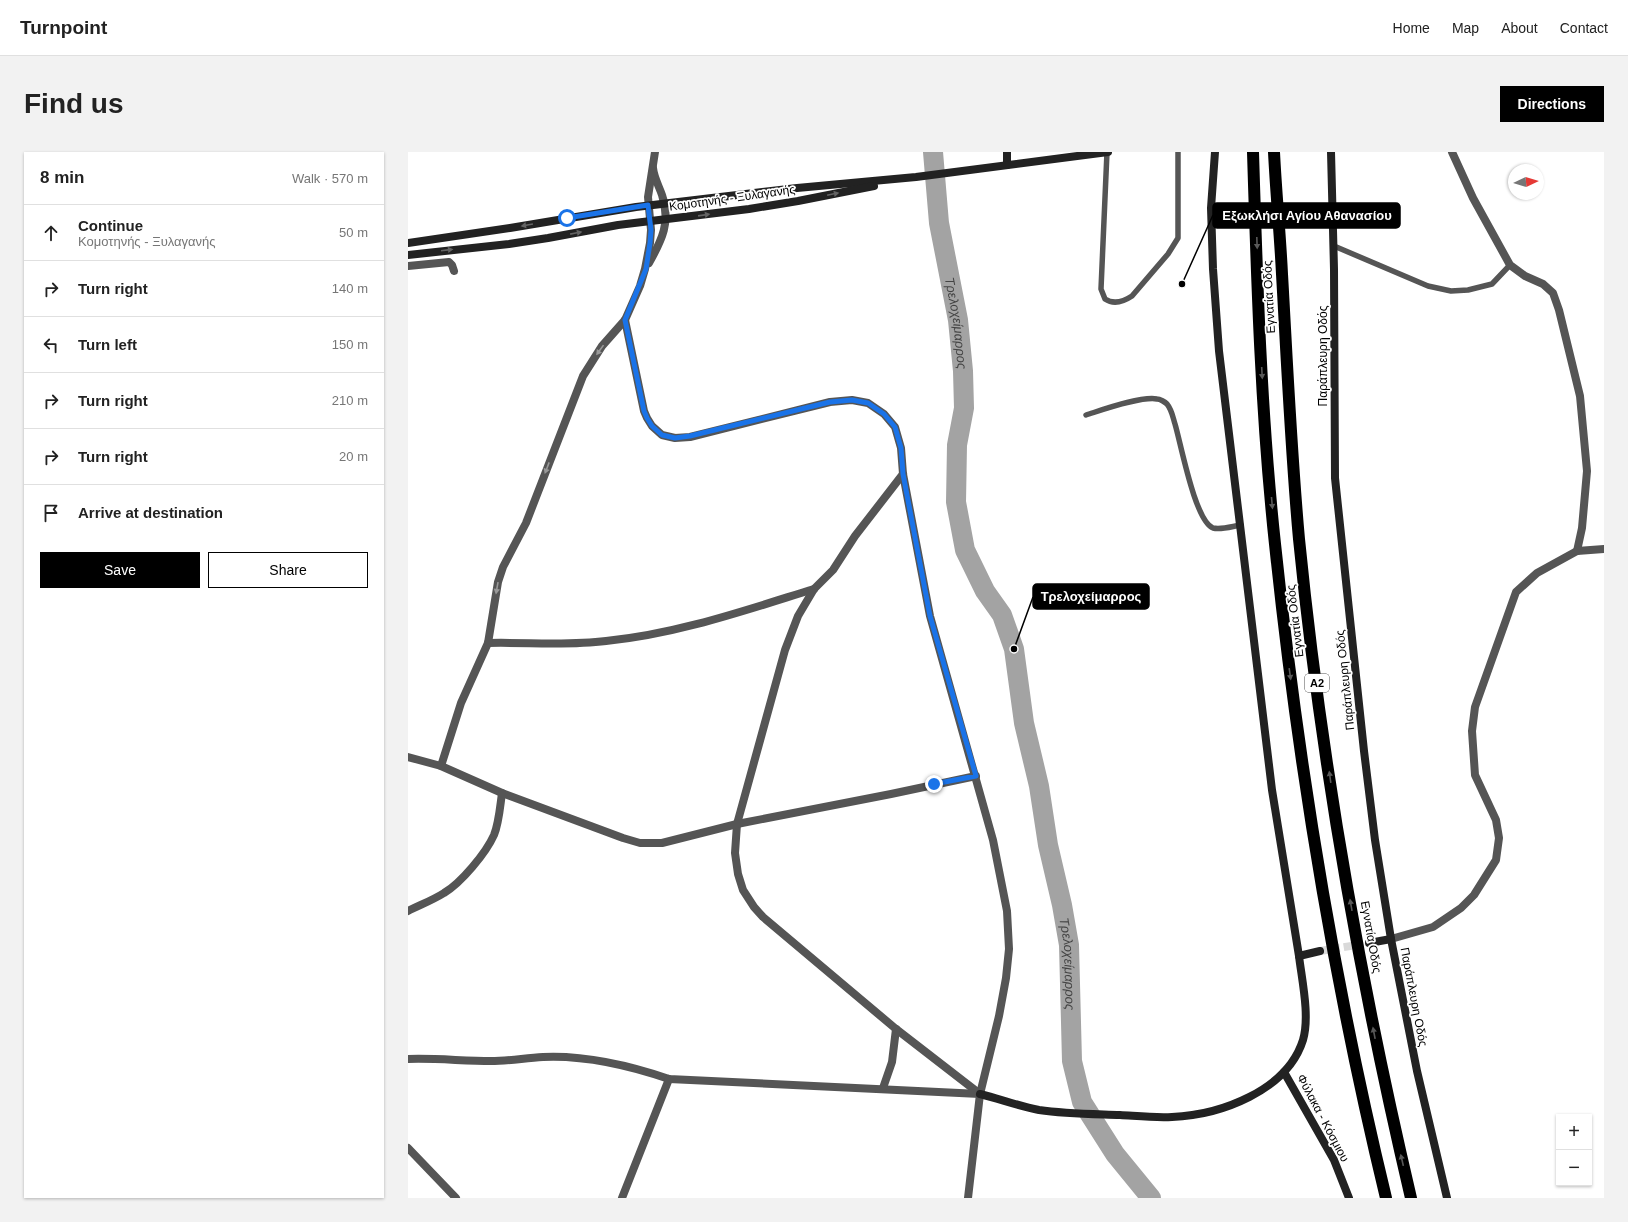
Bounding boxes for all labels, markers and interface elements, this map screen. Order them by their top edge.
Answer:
text: Turnpoint [20,17,107,38]
text: Home [1393,20,1430,36]
text: Map [1452,20,1479,36]
text: About [1501,20,1538,36]
text: Contact [1560,20,1608,36]
button: Directions [1500,86,1604,122]
text: Find us [24,88,124,119]
north arrow [1508,164,1544,200]
text: 8 min [40,168,84,187]
text: Walk · 570 m [292,171,368,186]
street label: Κομοτηνής - Ξυλαγανής [668,182,796,214]
one-way arrow [826,191,839,197]
callout: Εξωκλήσι Αγίου Αθανασίου [1213,203,1400,228]
text: Εξωκλήσι Αγίου Αθανασίου [1222,208,1392,223]
route start [558,209,576,227]
one-way arrow [698,212,710,218]
text: Continue [78,217,143,234]
icon: ahead [40,222,62,244]
one-way arrow [521,223,533,229]
text: 50 m [339,225,368,240]
one-way arrow [569,230,582,236]
text: Κομοτηνής - Ξυλαγανής [78,234,216,249]
one-way arrow [1253,237,1260,249]
one-way arrow [441,247,453,254]
street label: Εγνατία Οδός [1260,260,1278,334]
water label: Τρελοχείμαρρος [942,276,970,371]
icon: right [40,278,62,300]
text: Turn right [78,280,148,297]
text: 140 m [332,281,368,296]
street label: Παράπλευρη Οδός [1316,305,1330,406]
icon: left [40,334,62,356]
text: Turn left [78,336,137,353]
text: 150 m [332,337,368,352]
one-way arrow [596,345,604,355]
one-way arrow [1259,367,1266,379]
icon: right [40,390,62,412]
text: Turn right [78,392,148,409]
text: 210 m [332,393,368,408]
icon: right [40,446,62,468]
text: Turn right [78,448,148,465]
text: 20 m [339,449,368,464]
one-way arrow [544,463,550,475]
one-way arrow [1268,497,1275,509]
icon: arrive [40,502,62,524]
text: Arrive at destination [78,504,223,521]
button: Save [40,552,200,588]
button: Share [208,552,368,588]
one-way arrow [494,582,500,594]
callout: Τρελοχείμαρρος [1033,584,1149,609]
street label: Εγνατία Οδός [1284,584,1306,658]
text: Τρελοχείμαρρος [1041,589,1142,604]
street label: Παράπλευρη Οδός [1333,629,1357,731]
one-way arrow [1287,668,1293,680]
road number: Α2 [1305,674,1329,692]
one-way arrow [1327,771,1333,783]
route end [925,775,943,793]
one-way arrow [1347,899,1353,911]
street label: Εγνατία Οδός [1358,900,1384,974]
water label: Τρελοχείμαρρος [1056,916,1078,1011]
street label: Παράπλευρη Οδός [1398,946,1431,1048]
one-way arrow [1371,1027,1377,1039]
street label: Φύλακα - Κόσμιου [1294,1072,1352,1164]
map controls [1556,1114,1592,1186]
button: + [1556,1114,1592,1150]
button: − [1556,1150,1592,1186]
one-way arrow [1399,1154,1405,1166]

